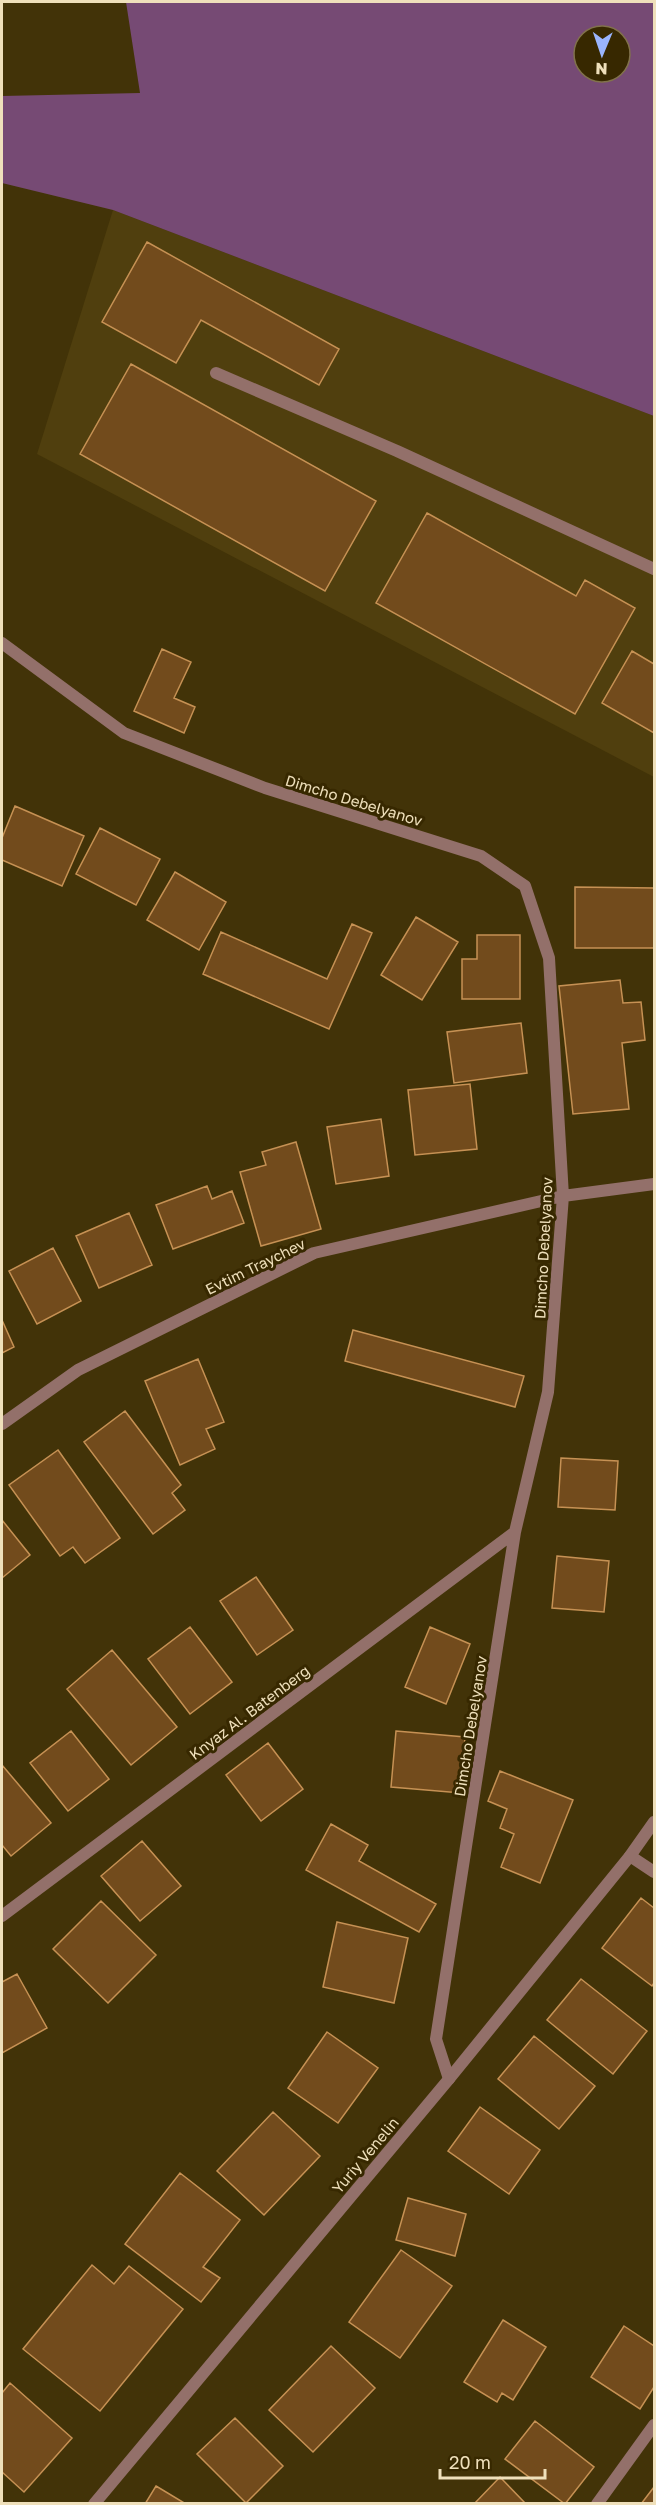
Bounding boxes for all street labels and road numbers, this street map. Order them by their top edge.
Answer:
street label: Dimcho Debelyanov [283,771,425,830]
street label: Dimcho Debelyanov [530,1176,556,1320]
street label: Evtim Traychev [202,1234,308,1298]
street label: Dimcho Debelyanov [450,1654,490,1798]
street label: Knyaz Al. Batenberg [185,1661,313,1763]
street label: Yuriy Venelin [328,2113,402,2197]

